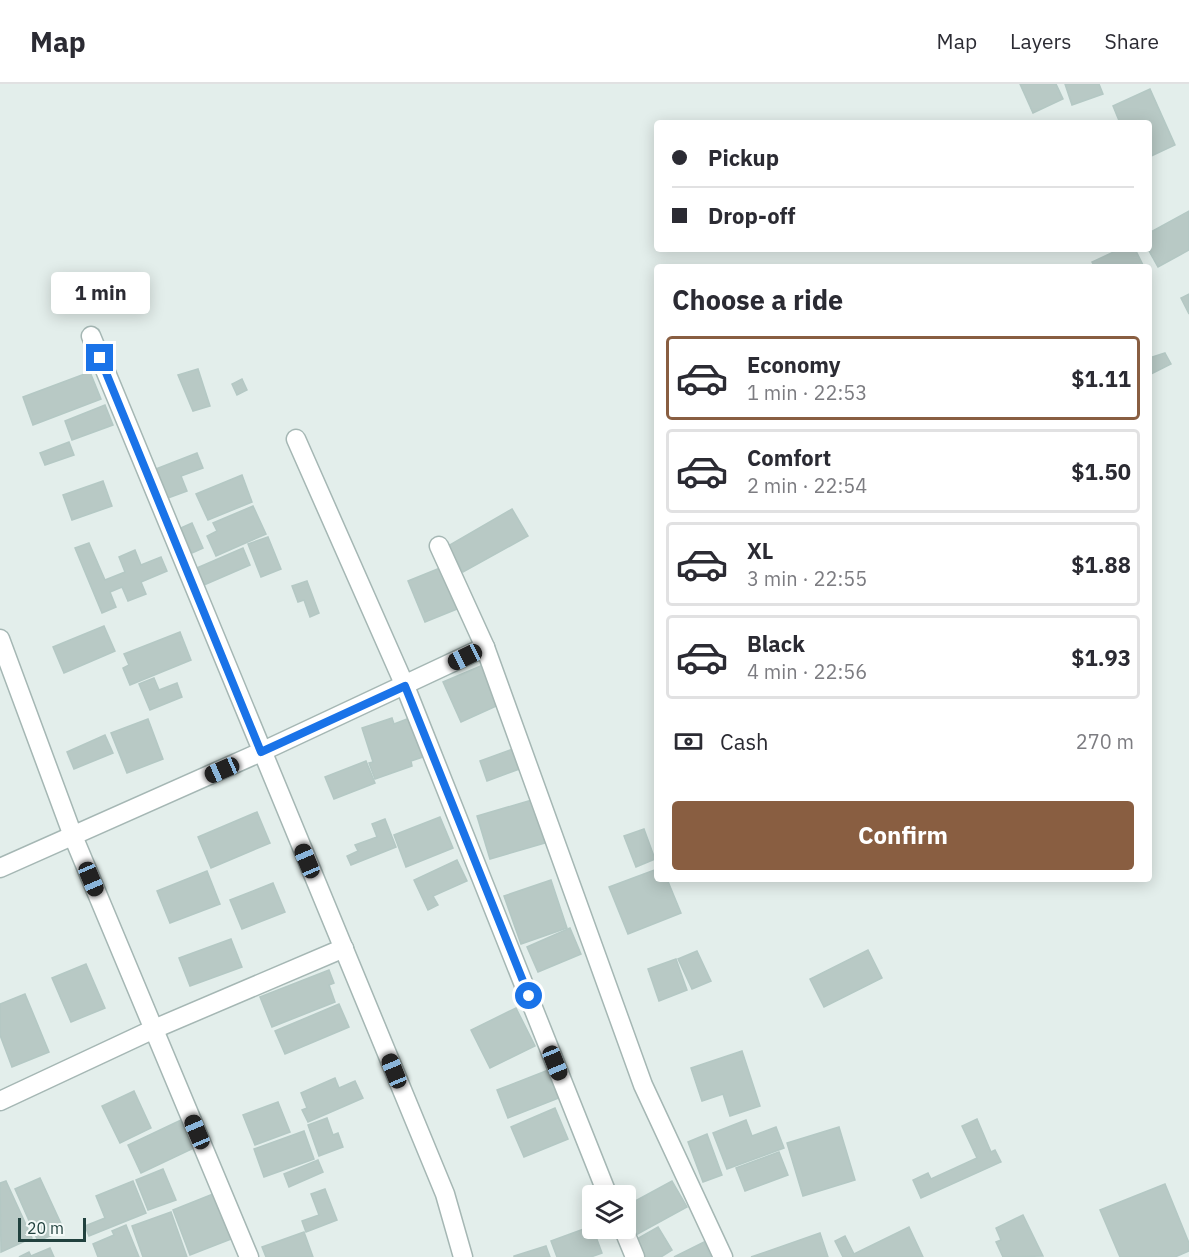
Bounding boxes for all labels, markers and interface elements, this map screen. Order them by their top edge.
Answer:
text: Map [30,23,86,60]
text: Map [937,27,977,55]
text: Layers [1010,27,1072,55]
text: Share [1105,27,1159,55]
text: Pickup [708,143,779,172]
text: Drop-off [708,201,795,230]
callout: 1 min [51,271,150,313]
text: 1 min [74,279,127,306]
text: Choose a ride [672,282,843,317]
route end [86,344,113,371]
text: Economy [747,350,841,379]
icon: car [675,351,729,405]
text: $1.11 [1071,364,1131,393]
text: 1 min · 22:53 [747,379,867,406]
text: Comfort [747,443,831,472]
icon: car [675,444,729,498]
text: $1.50 [1071,457,1131,486]
text: 2 min · 22:54 [747,472,867,499]
text: XL [747,536,773,565]
icon: car [675,537,729,591]
text: $1.88 [1071,550,1131,579]
text: 3 min · 22:55 [747,565,867,592]
text: Black [747,629,805,658]
icon: car [675,630,729,684]
car [445,641,485,673]
text: $1.93 [1071,643,1131,672]
text: 4 min · 22:56 [747,658,867,685]
icon: cash [672,725,705,758]
text: Cash [720,727,769,756]
text: 270 m [1076,728,1134,755]
car [202,754,242,786]
button: Confirm [672,801,1134,870]
car [292,841,322,881]
car [76,859,106,899]
route start [515,982,542,1009]
car [540,1043,570,1083]
car [379,1051,409,1091]
car [182,1112,212,1152]
map controls [582,1185,636,1239]
button: layers [582,1185,636,1239]
scale bar [18,1215,86,1242]
text: 20 m [27,1218,64,1238]

